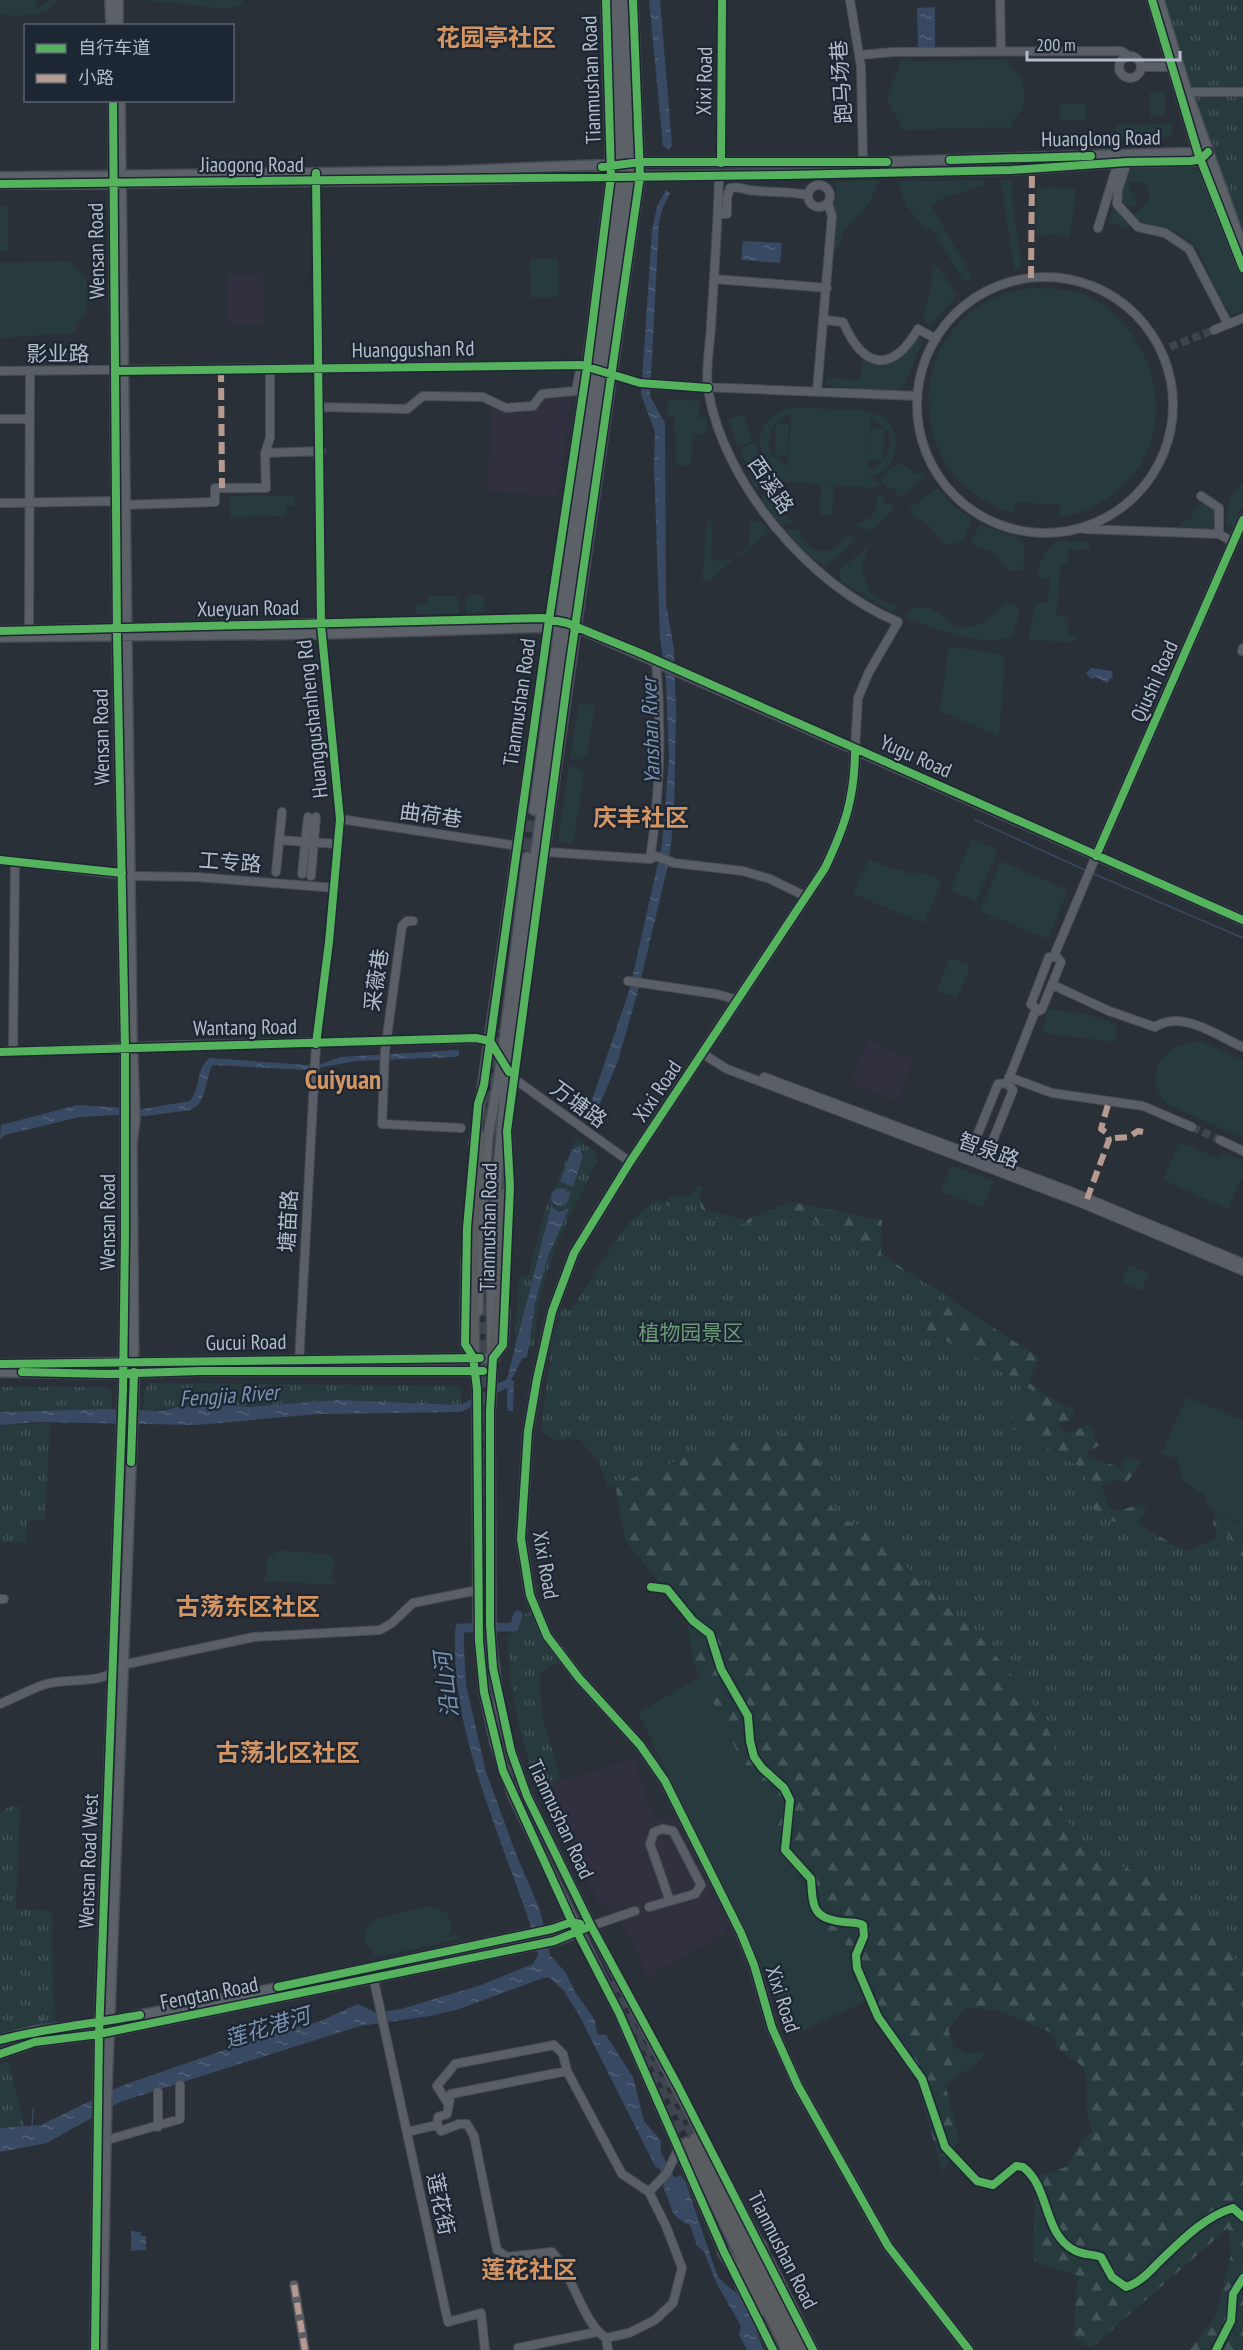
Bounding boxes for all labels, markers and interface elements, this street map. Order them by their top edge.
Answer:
street label: Tianmushan Road [575,15,607,145]
district label: 花园亭社区 [436,22,556,53]
legend [24,24,234,102]
scale bar [1027,24,1180,62]
text: 200 m [1036,33,1076,56]
text: 自行车道 [78,36,150,59]
street label: 跑马场巷 [825,39,857,125]
street label: Xixi Road [690,46,718,116]
text: 小路 [78,66,114,89]
street label: Huanglong Road [1041,123,1161,153]
street label: Jiaogong Road [199,151,304,178]
street label: Wensan Road [82,203,110,299]
street label: Huanggushan Rd [351,334,475,364]
street label: 影业路 [27,340,90,367]
street label: 西溪路 [742,451,800,519]
street label: Xueyuan Road [197,594,299,622]
street label: Tianmushan Road [497,636,541,768]
street label: Qiushi Road [1124,636,1184,726]
street label: Huanggushanheng Rd [290,639,334,799]
water label: Yanshan River [634,674,666,785]
street label: Wensan Road [87,689,115,785]
street label: Yugu Road [876,728,956,784]
street label: 曲荷巷 [398,797,464,833]
district label: 庆丰社区 [593,802,689,833]
street label: 工专路 [198,846,262,878]
street label: 采薇巷 [358,947,394,1013]
street label: Wantang Road [193,1013,297,1041]
street label: Xixi Road [627,1055,687,1127]
district label: Cuiyuan [305,1062,381,1096]
street label: 万塘路 [546,1075,612,1133]
street label: 智泉路 [955,1127,1023,1173]
street label: Tianmushan Road [473,1162,503,1292]
street label: Wensan Road [94,1174,121,1270]
street label: 塘苗路 [273,1189,303,1253]
park label: 植物园景区 [639,1319,744,1346]
street label: Gucui Road [205,1328,287,1356]
water label: Fengjia River [178,1377,282,1412]
street label: Xixi Road [527,1529,565,1601]
district label: 古荡东区社区 [176,1591,320,1622]
water label: 沿山河 [428,1647,464,1719]
district label: 古荡北区社区 [216,1737,360,1768]
street label: Tianmushan Road [522,1755,600,1883]
street label: Wensan Road West [72,1793,104,1929]
street label: Xixi Road [760,1962,806,2036]
street label: Fengtan Road [158,1970,260,2016]
water label: 莲花港河 [221,2000,317,2053]
street label: 莲花街 [421,2170,461,2238]
street label: Tianmushan Road [742,2187,824,2313]
district label: 莲花社区 [481,2254,577,2285]

